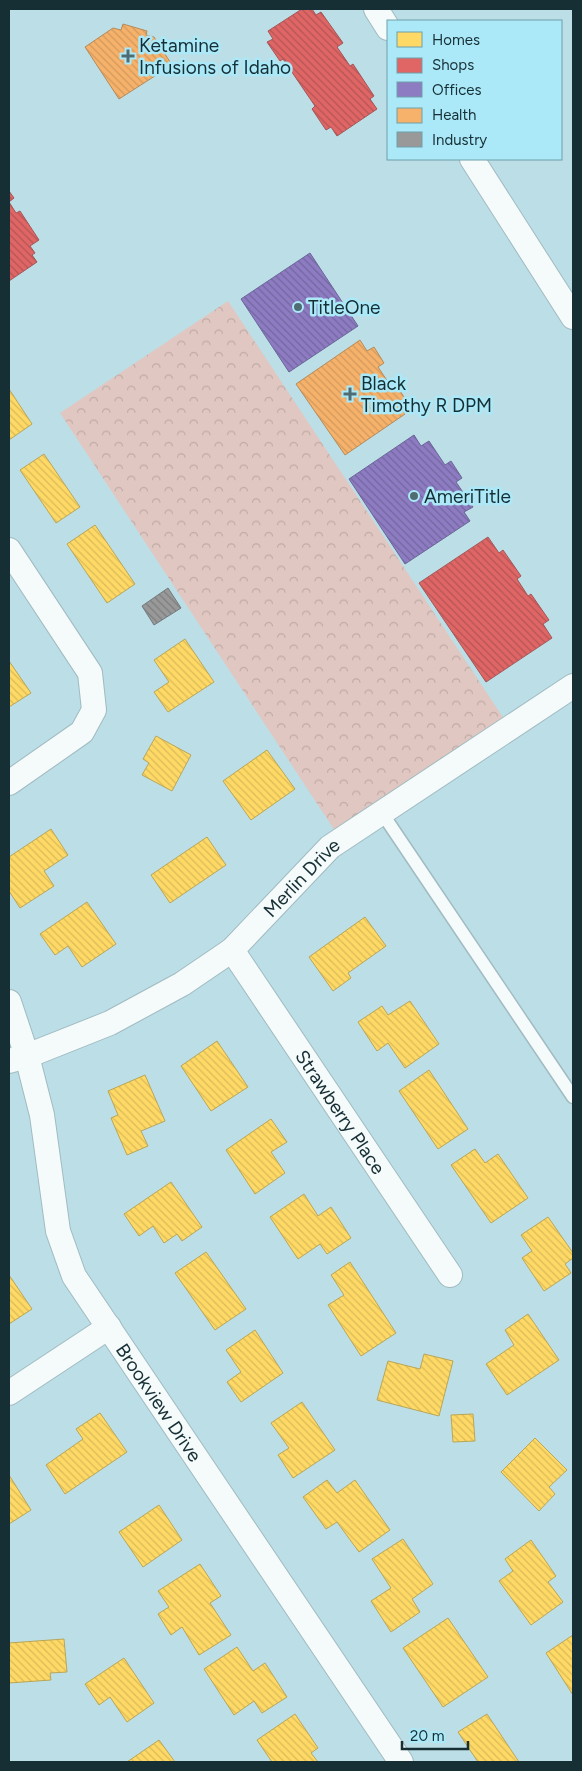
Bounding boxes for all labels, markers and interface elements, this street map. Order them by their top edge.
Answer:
legend [387,20,562,160]
text: Homes [432,31,480,49]
place label: Ketamine Infusions of Idaho [139,34,291,79]
marker: Ketamine Infusions of Idaho [121,49,135,63]
text: Shops [432,56,474,74]
text: Offices [432,81,482,99]
text: Health [432,106,476,124]
text: Industry [432,131,487,149]
place label: TitleOne [308,296,380,319]
marker: TitleOne [292,301,304,313]
place label: Black Timothy R DPM [361,372,492,417]
marker: Black Timothy R DPM [343,387,357,401]
place label: AmeriTitle [424,485,511,508]
marker: AmeriTitle [408,490,420,502]
street label: Merlin Drive [258,833,344,922]
street label: Strawberry Place [291,1046,390,1178]
street label: Brookview Drive [111,1339,207,1466]
scale bar [402,1718,468,1750]
text: 20 m [410,1727,444,1745]

